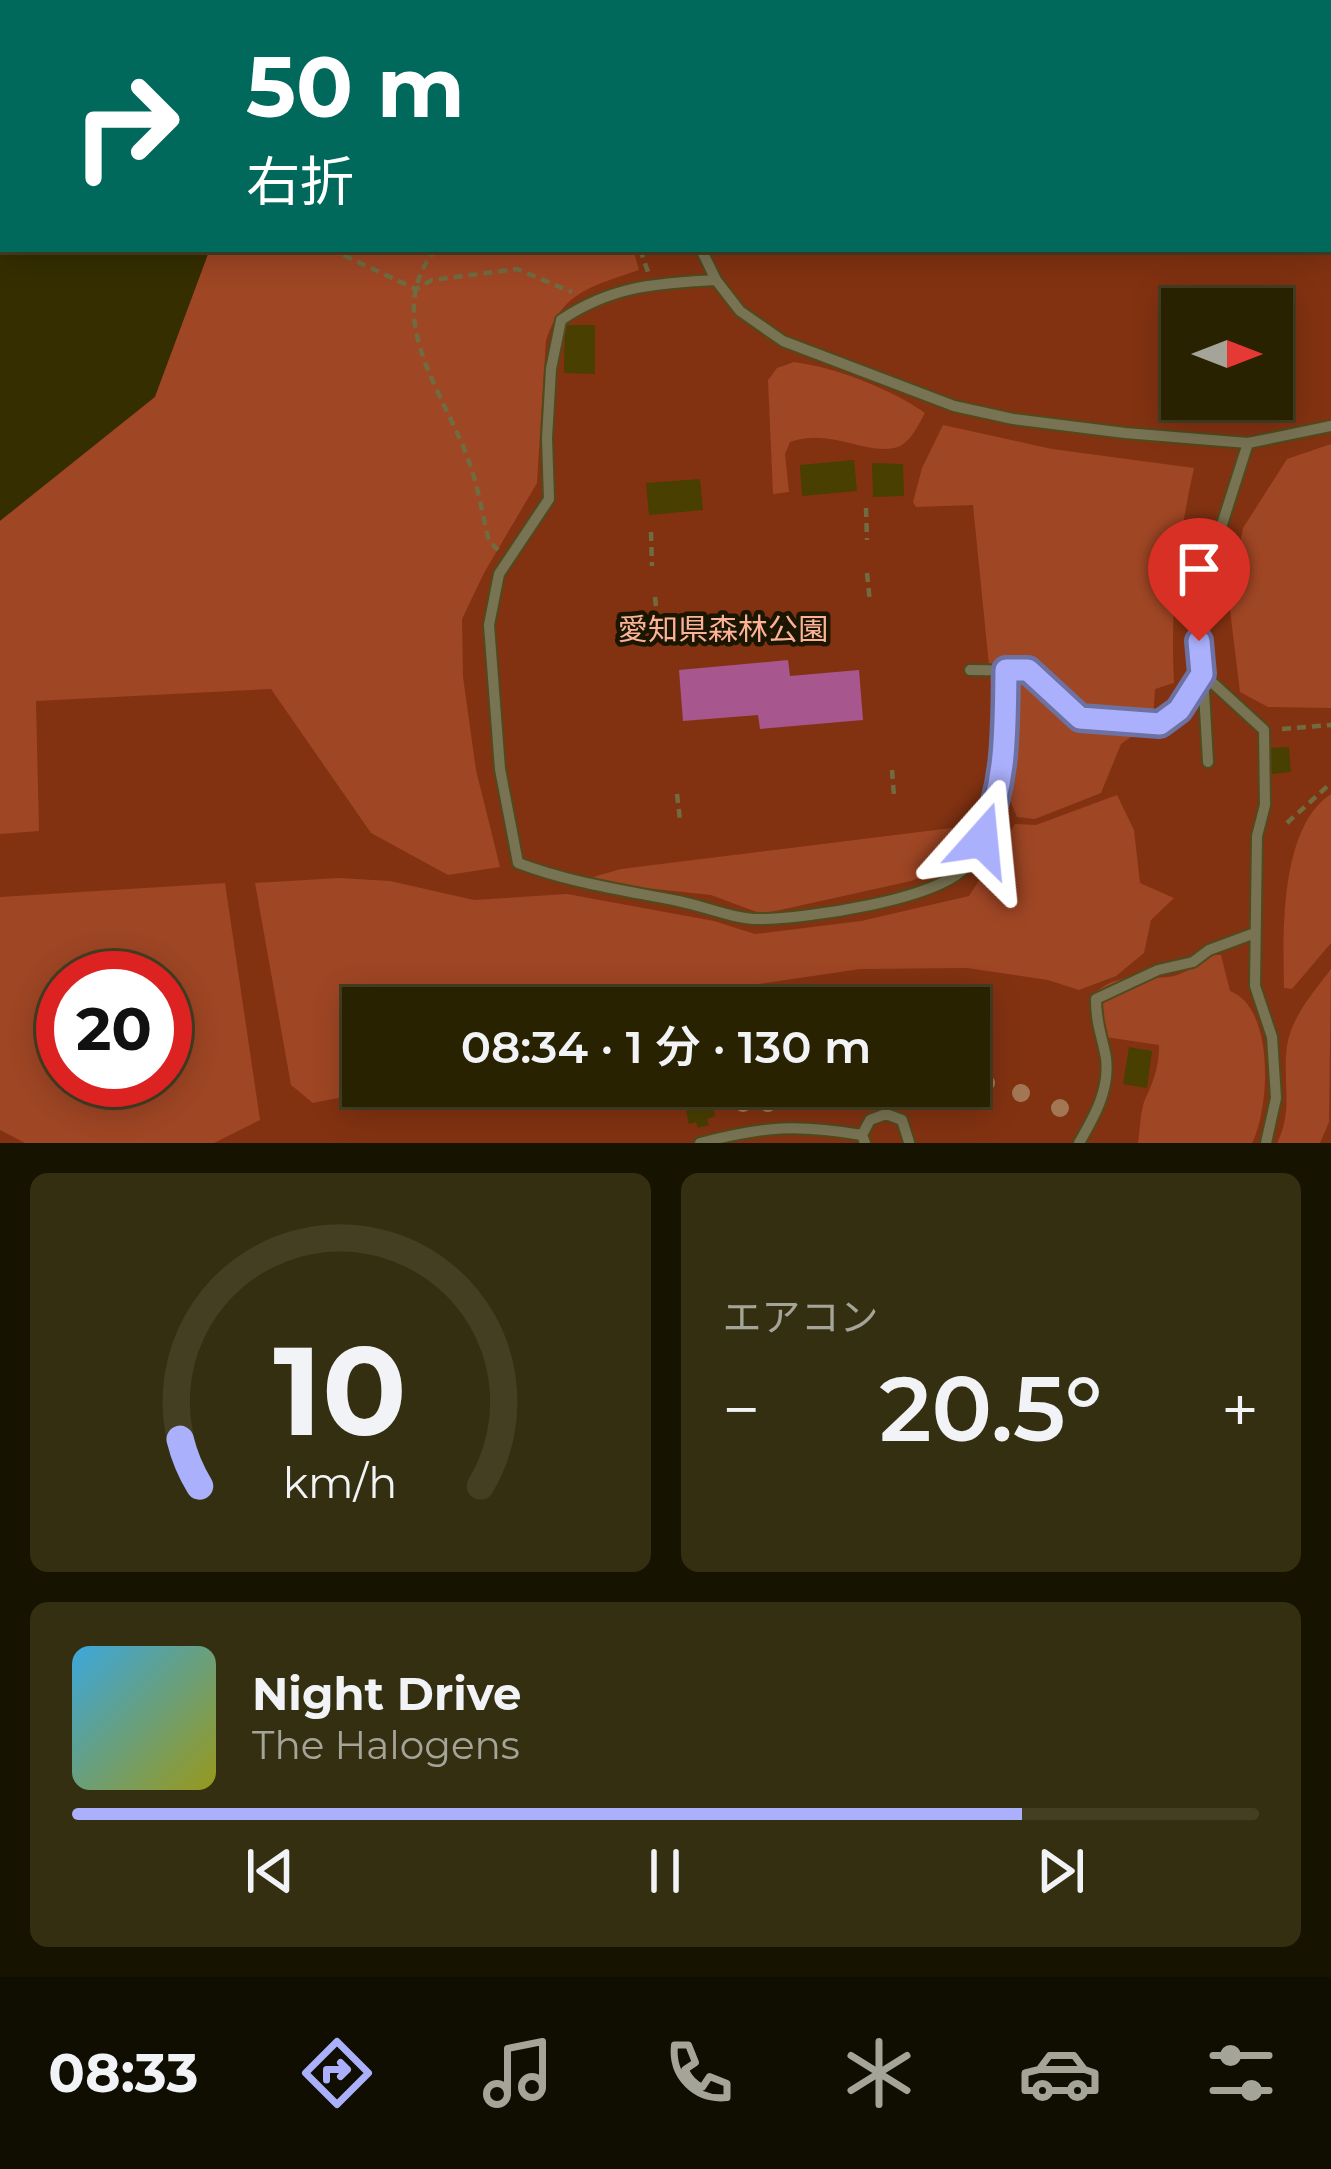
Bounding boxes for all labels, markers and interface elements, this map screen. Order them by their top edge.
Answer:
text: 50 m [246,36,465,138]
icon: right [48,48,204,204]
text: 右折 [246,149,354,215]
north arrow [1161,288,1293,420]
map controls [1161,288,1293,420]
pin [1148,518,1250,641]
icon: arrive [1166,536,1232,602]
park label: 愛知県森林公園 [618,611,828,648]
position arrow [919,777,1045,903]
speed limit sign: 20 [36,951,192,1107]
text: 08:34 · 1 分 · 130 m [461,1019,871,1074]
text: エアコン [723,1293,879,1341]
text: 10 [273,1314,407,1466]
text: 20.5° [879,1354,1102,1464]
text: − [723,1369,760,1450]
text: + [1221,1369,1259,1450]
text: km/h [283,1455,397,1508]
text: Night Drive [252,1666,521,1721]
text: The Halogens [252,1721,520,1769]
icon: previous [237,1838,303,1904]
icon: pause [632,1838,698,1904]
icon: next [1028,1838,1094,1904]
icon: directions [295,2031,379,2115]
icon: music [476,2031,560,2115]
icon: phone [657,2031,741,2115]
icon: climate [837,2031,921,2115]
icon: car [1018,2031,1102,2115]
icon: filters [1199,2031,1283,2115]
text: 08:33 [48,2040,198,2106]

